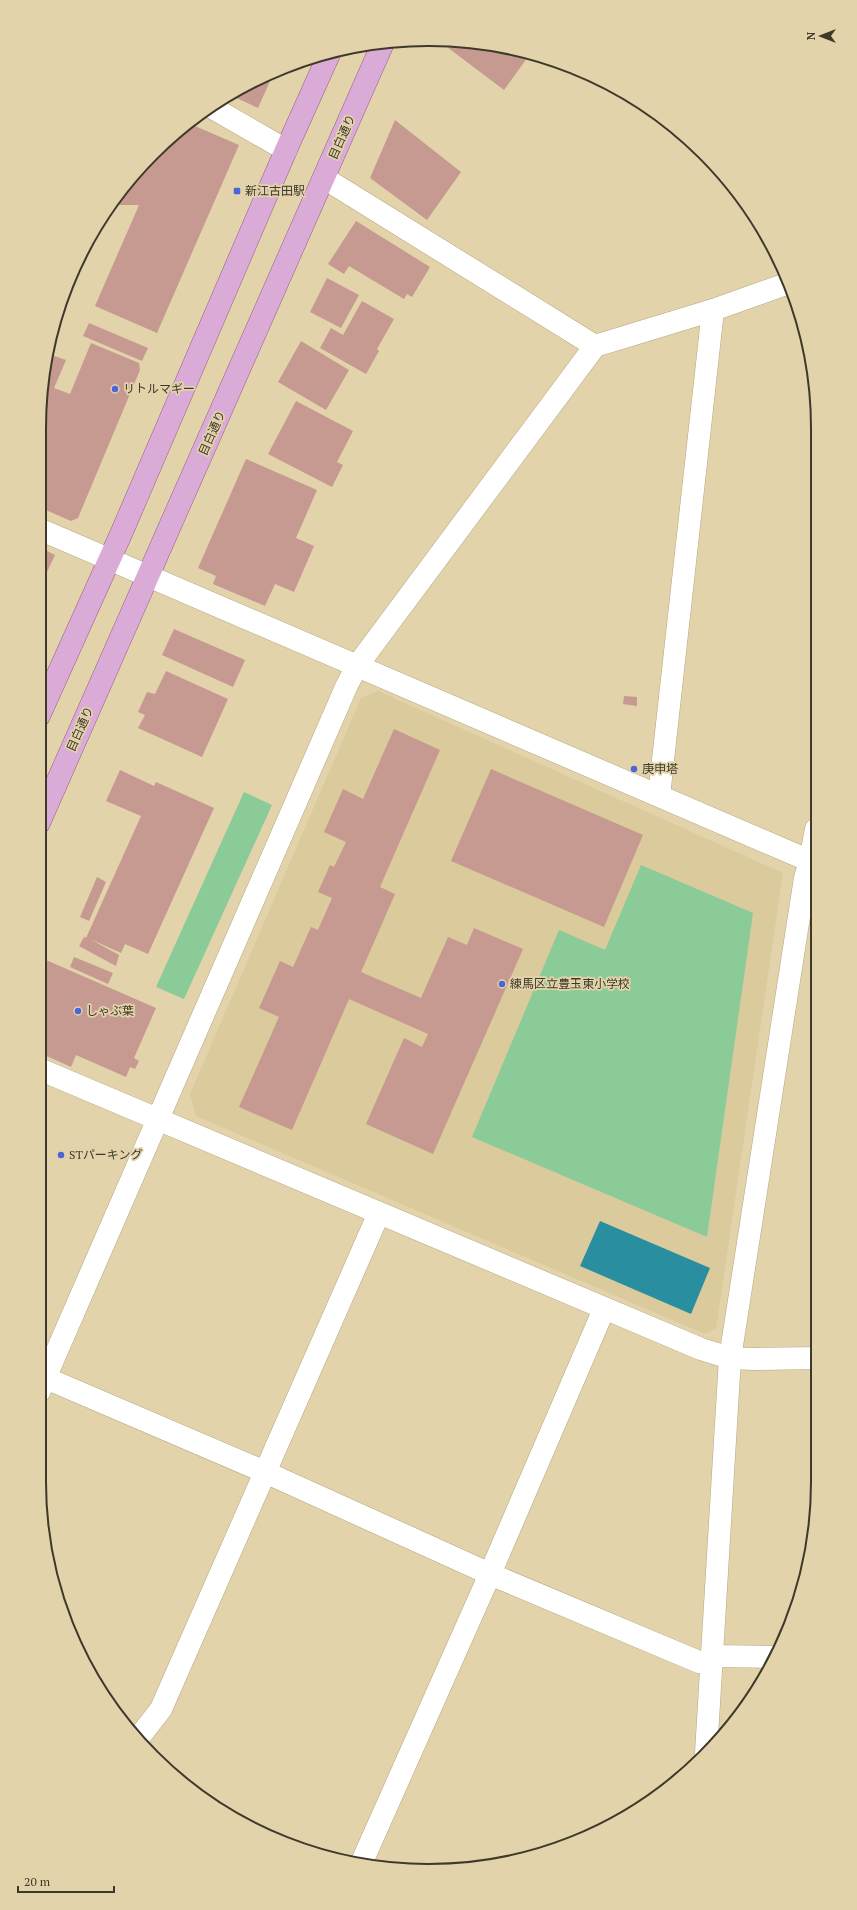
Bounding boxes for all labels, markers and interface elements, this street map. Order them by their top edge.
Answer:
north arrow [801,16,841,56]
text: N [804,31,818,40]
street label: 目白通り [325,112,358,162]
place label: 新江古田駅 [245,183,305,198]
marker: 新江古田駅 [232,186,242,196]
place label: リトルマギー [123,381,195,396]
marker: リトルマギー [110,384,120,394]
street label: 目白通り [195,408,228,458]
street label: 目白通り [63,704,96,754]
place label: 庚申塔 [642,761,678,776]
marker: 庚申塔 [629,764,639,774]
place label: 練馬区立豊玉東小学校 [510,976,630,991]
marker: 練馬区立豊玉東小学校 [497,979,507,989]
place label: しゃぶ葉 [86,1003,134,1018]
marker: しゃぶ葉 [73,1006,83,1016]
place label: STパーキング [69,1147,143,1162]
marker: STパーキング [56,1150,66,1160]
scale bar [18,1868,114,1894]
text: 20 m [24,1874,51,1889]

